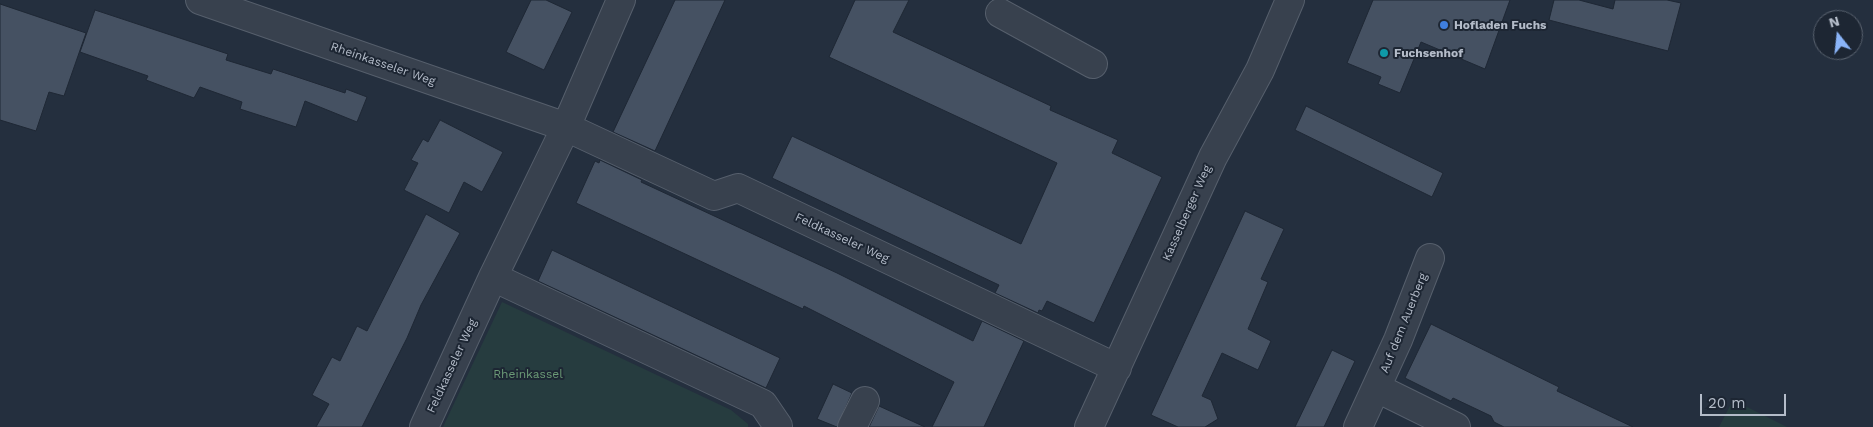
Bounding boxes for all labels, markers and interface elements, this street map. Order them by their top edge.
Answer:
north arrow [1813,10,1863,60]
text: N [1827,12,1841,31]
place label: Hofladen Fuchs [1454,18,1546,32]
marker: Hofladen Fuchs [1438,19,1450,31]
street label: Rheinkasseler Weg [329,39,437,89]
place label: Fuchsenhof [1394,46,1463,60]
marker: Fuchsenhof [1378,47,1390,59]
street label: Kasselberger Weg [1159,163,1215,263]
street label: Feldkasseler Weg [793,210,891,266]
street label: Auf dem Auerberg [1377,271,1431,375]
street label: Feldkasseler Weg [424,317,480,415]
park label: Rheinkassel [493,367,563,381]
scale bar [1703,384,1789,416]
text: 20 m [1708,394,1746,412]

